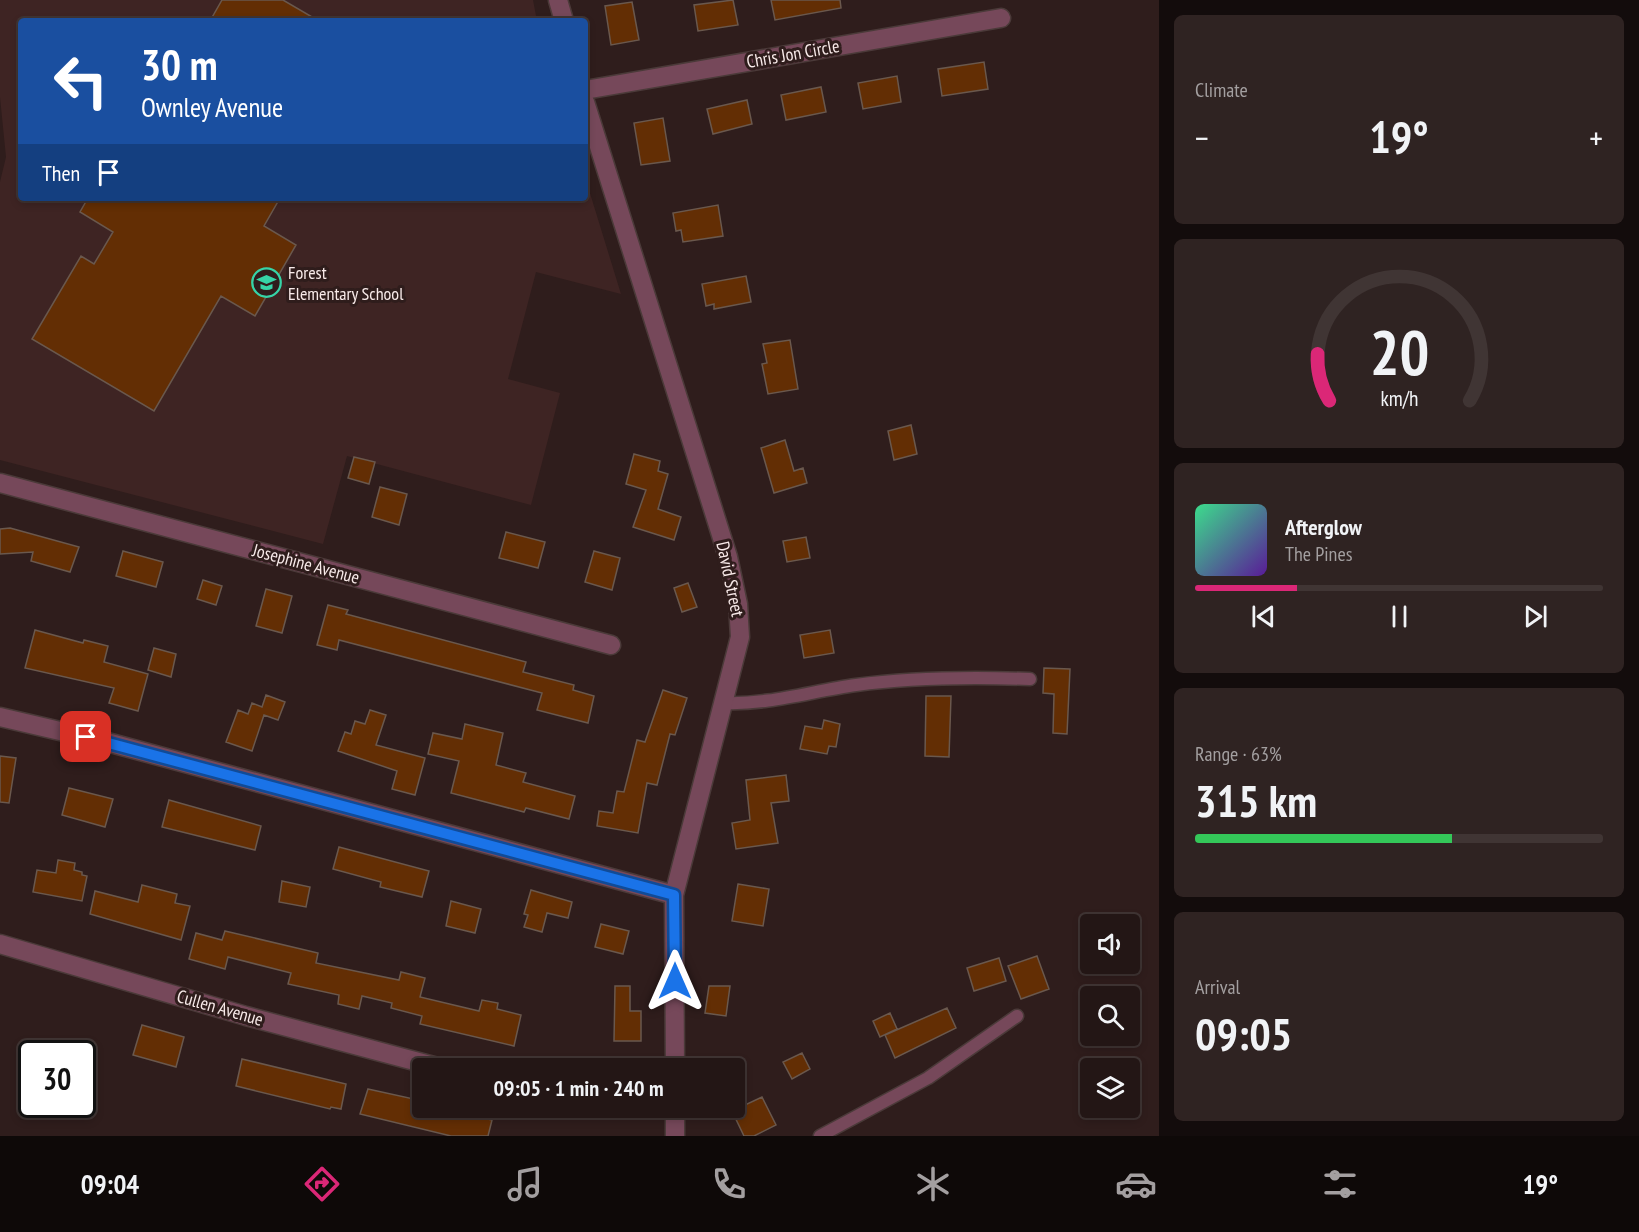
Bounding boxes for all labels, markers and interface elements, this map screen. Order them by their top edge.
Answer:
street label: Chris Jon Circle [745,34,841,73]
text: 30 m [141,37,218,92]
icon: left [42,42,120,120]
text: Climate [1195,77,1248,103]
text: Ownley Avenue [141,90,283,124]
text: 19° [1369,107,1429,165]
text: − [1195,116,1209,159]
text: + [1589,116,1603,159]
icon: arrive [92,156,125,189]
text: Then [42,159,80,187]
place label: Forest Elementary School [288,261,404,305]
school or university icon: Forest Elementary School [251,267,283,299]
text: 20 [1369,311,1429,392]
text: km/h [1380,384,1418,412]
text: Afterglow [1285,513,1362,541]
street label: Josephine Avenue [249,538,362,589]
street label: David Street [711,539,750,619]
text: The Pines [1285,541,1352,567]
icon: previous [1247,600,1280,633]
icon: pause [1383,600,1416,633]
icon: next [1519,600,1552,633]
pin [60,711,111,762]
icon: arrive [69,720,102,753]
text: Range · 63% [1195,741,1282,767]
text: 315 km [1195,771,1317,829]
map controls [1080,914,1140,1118]
button: sound [1080,914,1140,974]
position arrow [643,949,707,1013]
text: Arrival [1195,974,1240,1000]
street label: Cullen Avenue [174,984,266,1031]
button: search [1080,986,1140,1046]
text: 09:05 [1195,1004,1292,1062]
speed limit sign: 30 [18,1040,96,1118]
button: layers [1080,1058,1140,1118]
text: 09:05 · 1 min · 240 m [493,1074,664,1102]
icon: directions [301,1163,343,1205]
icon: music [504,1163,546,1205]
icon: phone [708,1163,750,1205]
icon: climate [912,1163,954,1205]
icon: car [1115,1163,1157,1205]
icon: filters [1319,1163,1361,1205]
text: 09:04 [81,1167,139,1201]
text: 19° [1522,1167,1558,1201]

